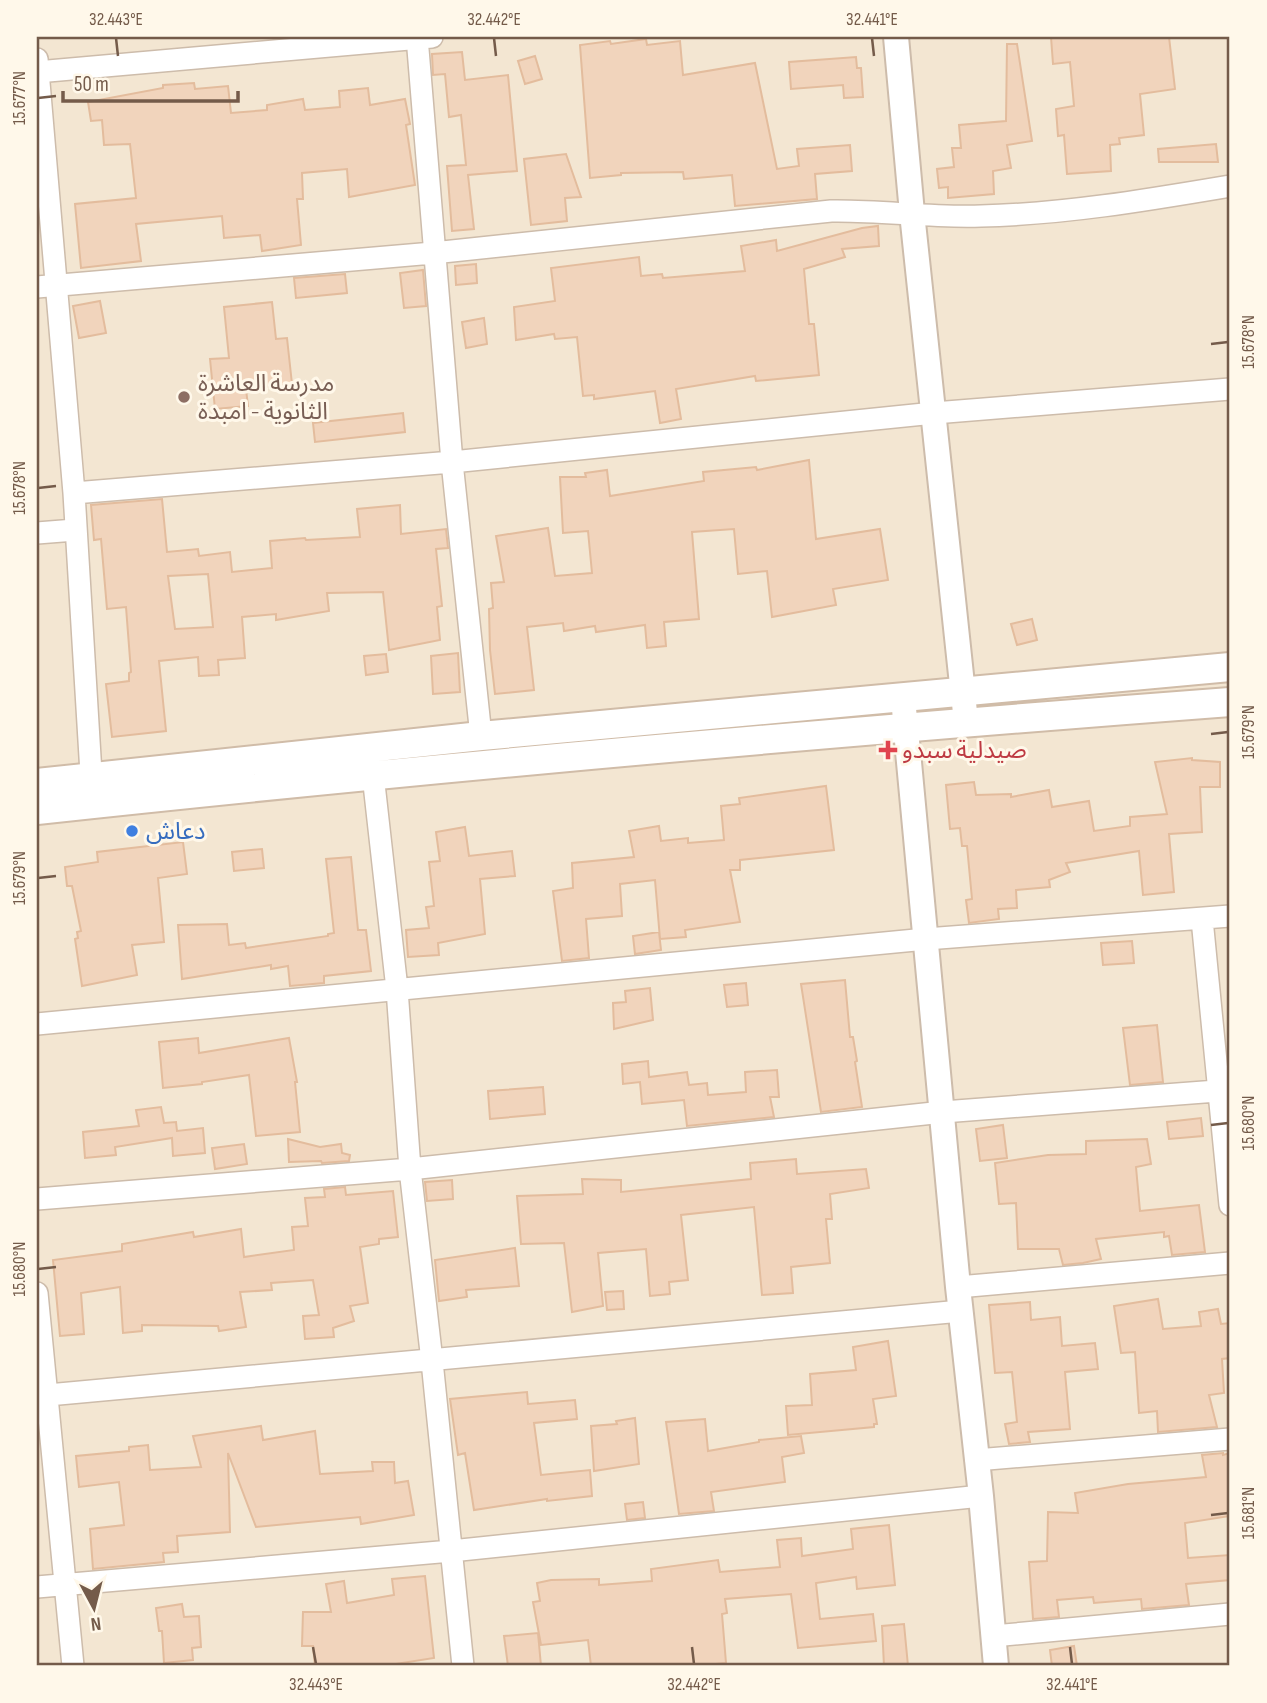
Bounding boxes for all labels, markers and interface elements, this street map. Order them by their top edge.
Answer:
text: 32.443°E [89,9,143,30]
text: 32.442°E [467,9,521,30]
text: 32.441°E [846,9,898,30]
scale bar [63,60,238,104]
text: 15.677°N [9,71,30,125]
text: 50 m [74,72,109,97]
text: 15.678°N [1238,315,1259,369]
place label: مدرسة العاشرة الثانوية - امبدة [198,369,334,426]
marker: مدرسة العاشرة الثانوية - امبدة [176,389,192,405]
text: 15.678°N [9,461,30,515]
text: 15.679°N [1238,705,1259,759]
place label: صيدلية سبدو [902,736,1027,765]
marker: صيدلية سبدو [880,742,896,758]
place label: دعاش [146,817,206,846]
marker: دعاش [124,823,140,839]
text: 15.679°N [9,851,30,905]
text: 15.680°N [1238,1096,1259,1150]
text: 15.680°N [9,1242,30,1296]
text: 15.681°N [1238,1487,1259,1539]
north arrow [60,1574,130,1644]
text: N [89,1611,102,1635]
text: 32.443°E [289,1674,343,1695]
text: 32.442°E [667,1674,721,1695]
text: 32.441°E [1046,1674,1098,1695]

